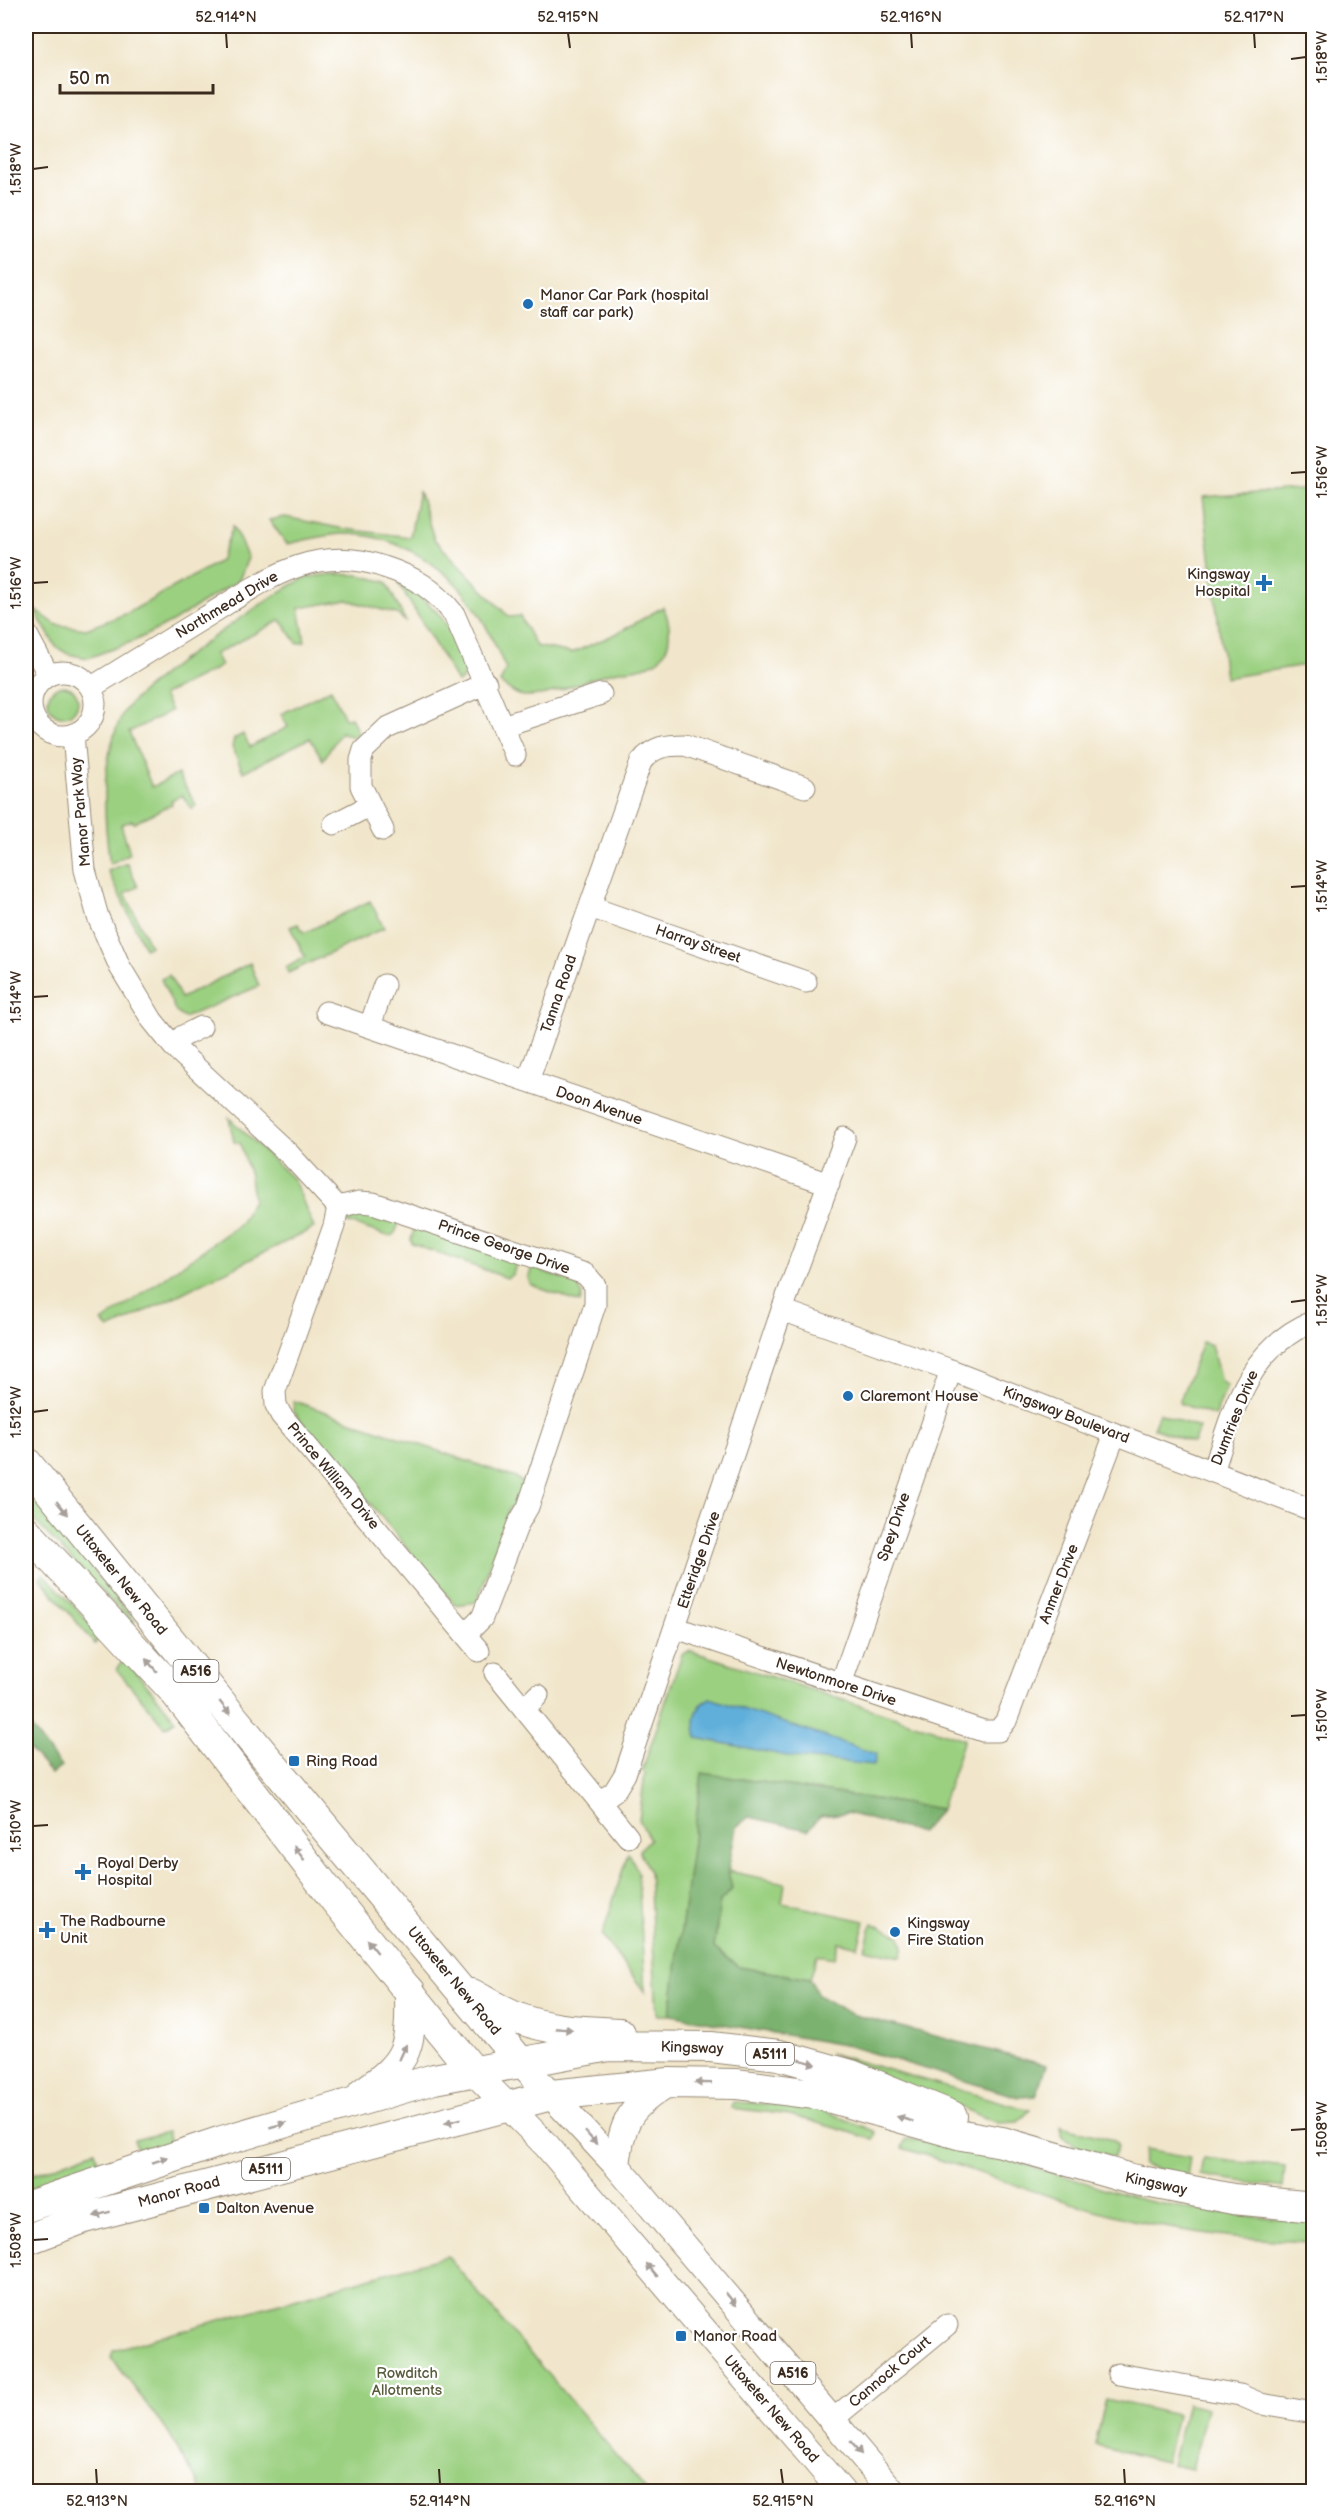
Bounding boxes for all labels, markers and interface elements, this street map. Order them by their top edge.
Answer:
text: 52.914°N [195,8,257,27]
text: 52.915°N [537,8,599,27]
text: 52.916°N [880,8,942,27]
text: 52.917°N [1224,8,1284,27]
text: 1.518°W [1313,30,1332,83]
scale bar [60,57,213,95]
text: 50 m [69,68,110,89]
text: 1.518°W [7,142,26,195]
place label: Manor Car Park (hospital staff car park) [540,286,708,322]
marker: Manor Car Park (hospital staff car park) [521,297,535,311]
text: 1.516°W [1313,445,1332,498]
text: 1.516°W [7,556,26,609]
place label: Kingsway Hospital [1187,565,1250,601]
street label: Northmead Drive [172,567,282,643]
marker: Kingsway Hospital [1255,574,1273,592]
street label: Manor Park Way [67,756,95,867]
text: 1.514°W [1313,860,1332,912]
street label: Harray Street [653,920,744,968]
street label: Tanna Road [537,952,581,1036]
text: 1.514°W [7,971,26,1023]
street label: Doon Avenue [553,1082,645,1130]
street label: Prince George Drive [435,1215,573,1279]
text: 1.512°W [1313,1274,1332,1326]
street label: Dumfries Drive [1207,1368,1263,1468]
street label: Kingsway Boulevard [1000,1382,1132,1448]
text: 1.512°W [7,1386,26,1438]
place label: Claremont House [860,1387,979,1406]
marker: Claremont House [841,1389,855,1403]
street label: Prince William Drive [283,1419,383,1534]
street label: Spey Drive [873,1490,915,1564]
one-way arrow [56,1500,68,1515]
street label: Etteridge Drive [673,1509,725,1611]
street label: Uttoxeter New Road [71,1521,171,1639]
street label: Anmer Drive [1035,1541,1083,1626]
street label: Newtonmore Drive [773,1654,899,1710]
one-way arrow [144,1657,158,1672]
road number: A516 [174,1660,218,1682]
text: 1.510°W [1313,1688,1332,1741]
one-way arrow [219,1700,232,1716]
place label: Ring Road [306,1752,378,1771]
marker: Ring Road [287,1754,301,1768]
text: 1.510°W [7,1799,26,1852]
one-way arrow [294,1846,306,1861]
place label: Royal Derby Hospital [97,1854,179,1890]
marker: Royal Derby Hospital [74,1863,92,1881]
place label: The Radbourne Unit [60,1912,166,1948]
place label: Kingsway Fire Station [907,1914,984,1950]
marker: The Radbourne Unit [38,1921,56,1939]
street label: Uttoxeter New Road [403,1923,505,2039]
marker: Kingsway Fire Station [888,1925,902,1939]
one-way arrow [366,1938,379,1954]
one-way arrow [555,2024,574,2034]
street label: Kingsway [660,2037,724,2059]
road number: A5111 [746,2043,794,2065]
one-way arrow [399,2044,408,2061]
one-way arrow [799,2058,817,2067]
one-way arrow [693,2079,712,2088]
text: 1.508°W [1313,2101,1332,2157]
one-way arrow [896,2114,914,2123]
one-way arrow [444,2117,462,2126]
one-way arrow [269,2120,287,2129]
one-way arrow [584,2130,598,2145]
one-way arrow [151,2155,169,2165]
road number: A5111 [242,2158,290,2180]
street label: Kingsway [1123,2168,1189,2200]
street label: Manor Road [136,2172,222,2212]
place label: Dalton Avenue [216,2199,314,2218]
marker: Dalton Avenue [197,2201,211,2215]
one-way arrow [93,2209,111,2219]
text: 1.508°W [7,2212,26,2268]
one-way arrow [646,2263,659,2278]
one-way arrow [724,2291,737,2307]
place label: Manor Road [693,2327,777,2346]
marker: Manor Road [674,2329,688,2343]
street label: Cannock Court [845,2332,935,2412]
street label: Uttoxeter New Road [719,2351,823,2467]
road number: A516 [770,2362,816,2384]
park label: Rowditch Allotments [372,2364,443,2400]
one-way arrow [850,2440,863,2456]
text: 52.913°N [66,2492,128,2511]
text: 52.914°N [409,2492,471,2511]
text: 52.915°N [752,2492,814,2511]
text: 52.916°N [1094,2492,1156,2511]

